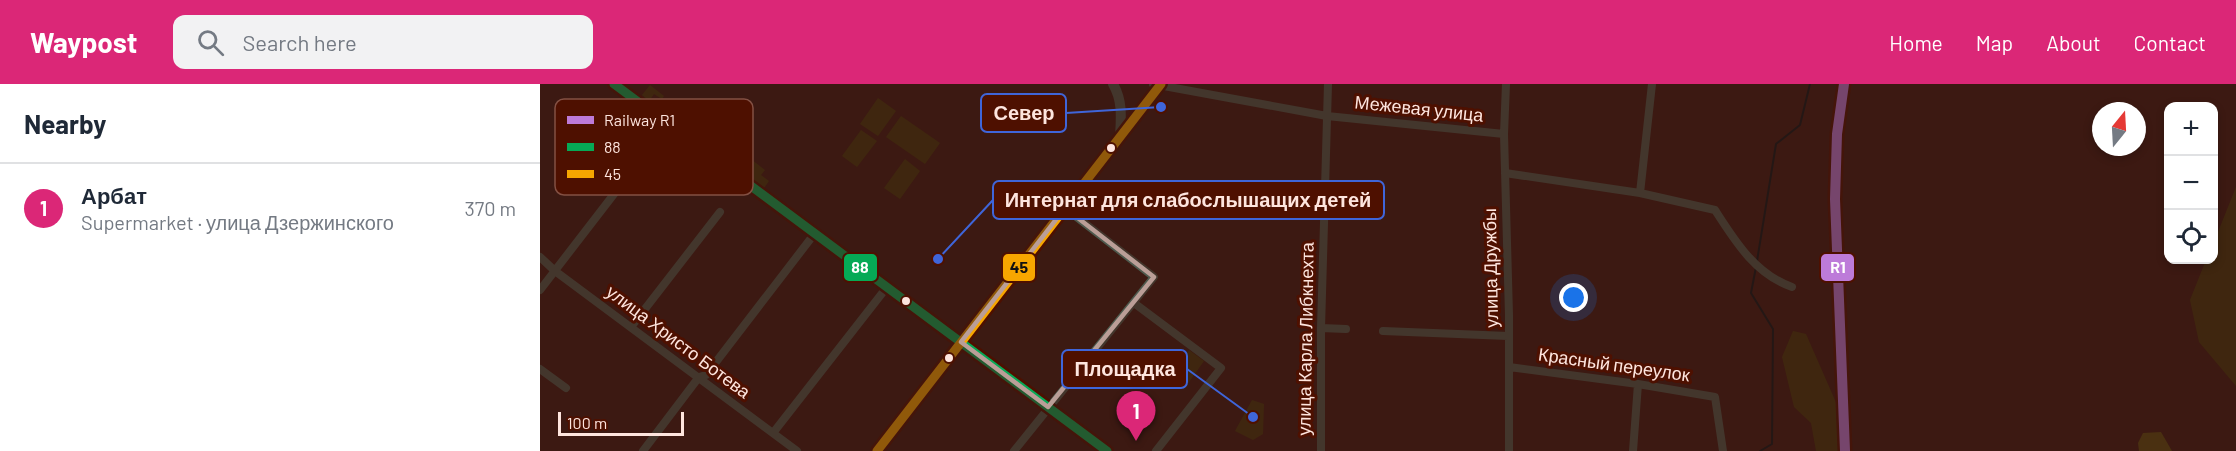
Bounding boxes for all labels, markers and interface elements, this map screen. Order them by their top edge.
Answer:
search box [173,15,593,69]
text: Waypost [30,25,137,59]
icon: search [194,26,227,59]
text: Search here [242,29,357,55]
text: Home [1889,30,1943,55]
text: Map [1976,30,2013,55]
text: About [2046,30,2101,55]
text: Contact [2134,30,2206,55]
street label: Межевая улица [1354,90,1486,126]
callout: Север [981,94,1066,132]
legend [555,99,753,195]
text: Север [994,100,1054,124]
north arrow [2092,102,2146,156]
map controls [2164,102,2218,264]
button: + [2164,102,2218,156]
text: Nearby [24,108,106,139]
text: Railway R1 [604,110,675,129]
text: 88 [604,137,621,156]
unlabelled marker [1105,142,1117,154]
button: − [2164,156,2218,210]
text: 45 [604,164,621,183]
callout: Интернат для слабослышащих детей [993,181,1384,219]
text: Арбат [81,182,147,208]
text: Интернат для слабослышащих детей [1005,187,1371,211]
text: 1 [40,196,47,220]
text: 370 m [464,196,516,220]
street label: улица Дружбы [1478,208,1502,328]
text: Supermarket · улица Дзержинского [81,210,394,234]
button: locate [2164,210,2218,264]
street label: улица Карла Либкнехта [1292,241,1318,436]
line badge: 88 [843,253,878,282]
line badge: 45 [1002,253,1036,282]
line badge: R1 [1820,253,1855,282]
text: 88 [851,257,869,276]
text: 45 [1010,257,1029,276]
text: R1 [1830,257,1846,276]
street label: улица Христо Ботева [602,280,756,403]
your location [1559,283,1588,312]
unlabelled marker [900,295,912,307]
street label: Красный переулок [1537,342,1691,386]
callout: Площадка [1062,350,1187,388]
unlabelled marker [943,352,955,364]
text: Площадка [1074,356,1176,380]
pin: 1 [1116,392,1156,441]
scale bar [558,409,684,436]
text: 100 m [567,413,607,432]

